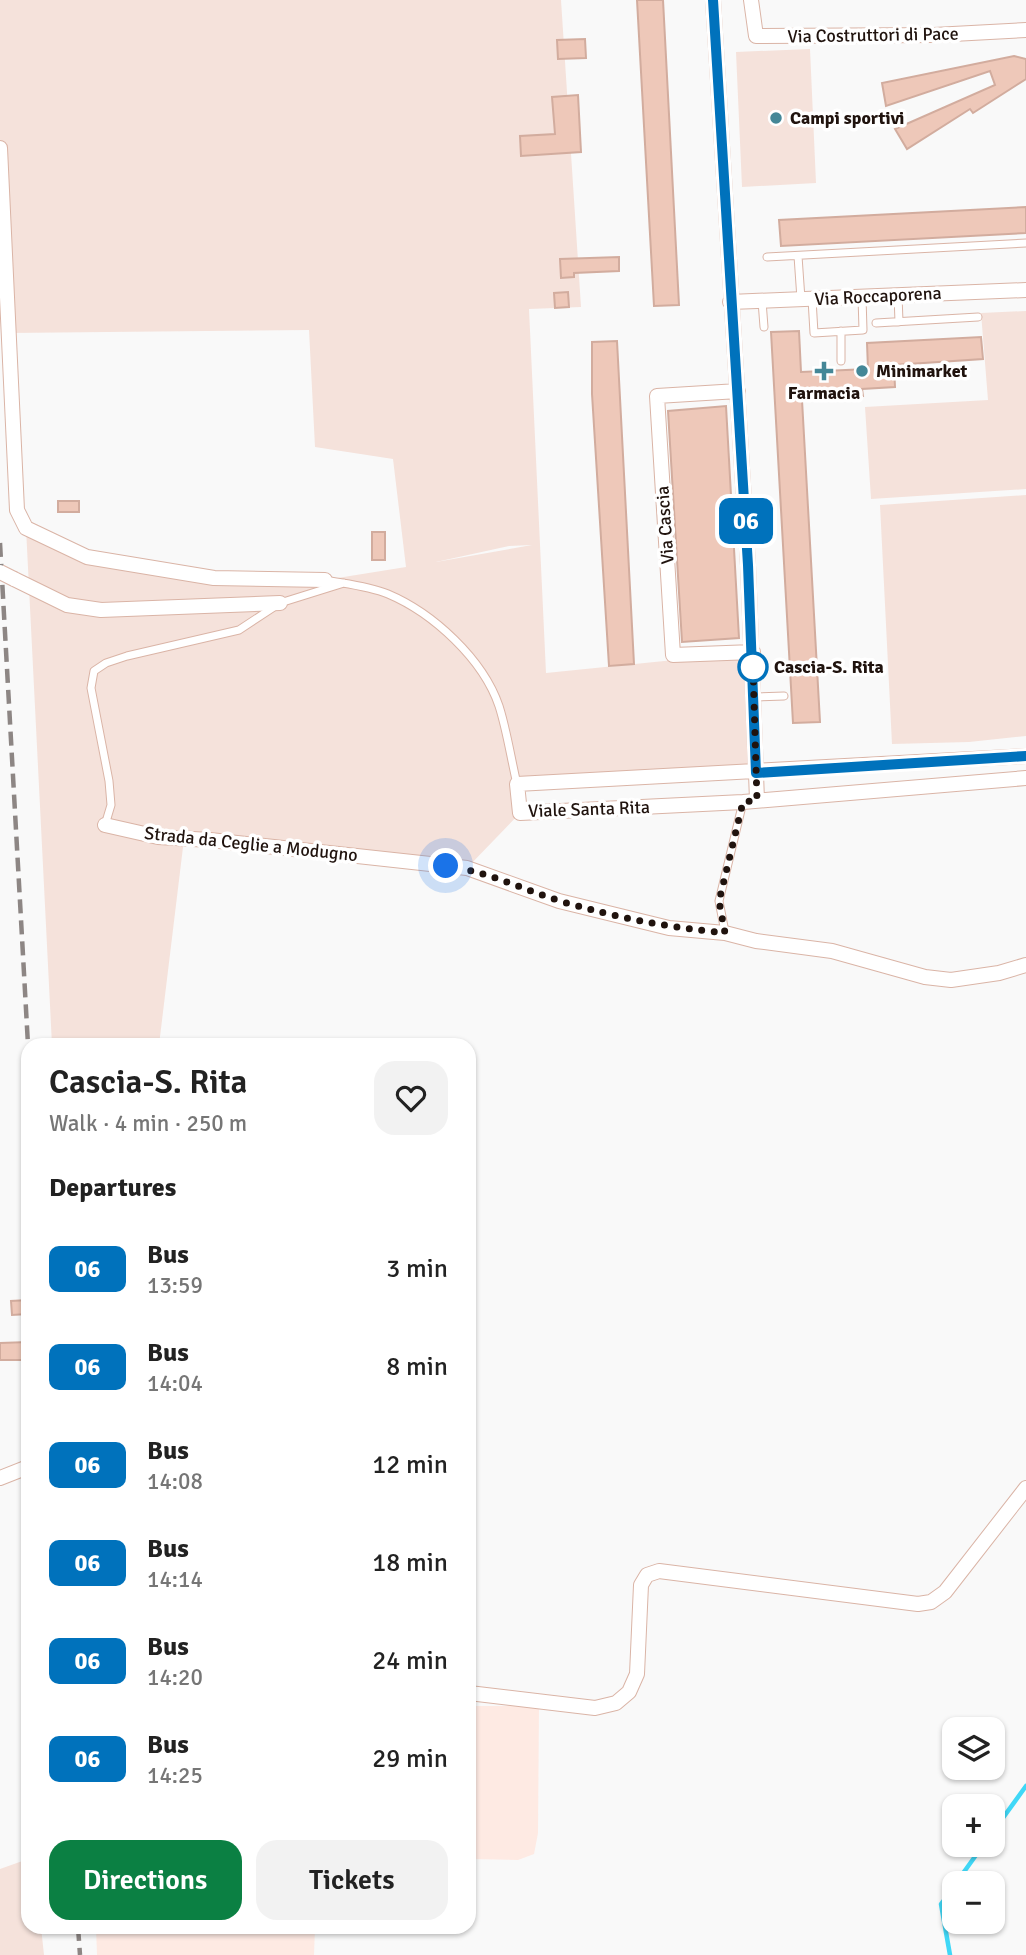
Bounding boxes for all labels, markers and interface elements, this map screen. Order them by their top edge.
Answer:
street label: Via Costruttori di Pace [787,23,959,47]
place label: Campi sportivi [790,107,904,129]
marker: Campi sportivi [768,110,784,126]
street label: Via Roccaporena [814,282,942,310]
place label: Minimarket [876,360,968,382]
marker: Farmacia [816,363,832,379]
marker: Minimarket [854,363,870,379]
place label: Farmacia [788,382,860,404]
street label: Via Cascia [651,485,679,565]
line badge: 06 [714,498,778,544]
text: 06 [733,506,759,536]
marker: Cascia-S. Rita [738,652,768,682]
place label: Cascia-S. Rita [774,656,884,678]
street label: Viale Santa Rita [528,796,650,822]
street label: Strada da Ceglie a Modugno [143,822,359,866]
your location [428,848,463,883]
button: heart [374,1061,448,1135]
text: Cascia-S. Rita [49,1062,247,1103]
text: Walk · 4 min · 250 m [49,1109,247,1138]
text: Departures [49,1172,176,1204]
text: Bus [147,1239,189,1271]
text: 3 min [386,1253,448,1285]
text: 06 [75,1254,100,1284]
text: 13:59 [147,1271,203,1300]
text: Bus [147,1337,189,1369]
text: 8 min [386,1351,448,1383]
text: 06 [75,1352,100,1382]
text: 14:04 [147,1369,203,1398]
text: Bus [147,1435,189,1467]
text: 12 min [372,1449,448,1481]
text: 06 [75,1450,100,1480]
text: 14:08 [147,1467,203,1496]
text: Bus [147,1533,189,1565]
text: 18 min [372,1547,448,1579]
text: 06 [75,1548,100,1578]
text: 14:14 [147,1565,203,1594]
text: Bus [147,1631,189,1663]
text: 24 min [372,1645,448,1677]
text: 06 [75,1646,100,1676]
text: 14:20 [147,1663,203,1692]
map controls [942,1717,1005,1934]
button: layers [942,1717,1005,1780]
text: Bus [147,1729,189,1761]
text: 29 min [372,1743,448,1775]
text: 06 [75,1744,100,1774]
text: 14:25 [147,1761,203,1790]
button: + [942,1794,1005,1857]
button: Directions [49,1840,242,1920]
button: Tickets [256,1840,448,1920]
button: − [942,1871,1005,1934]

